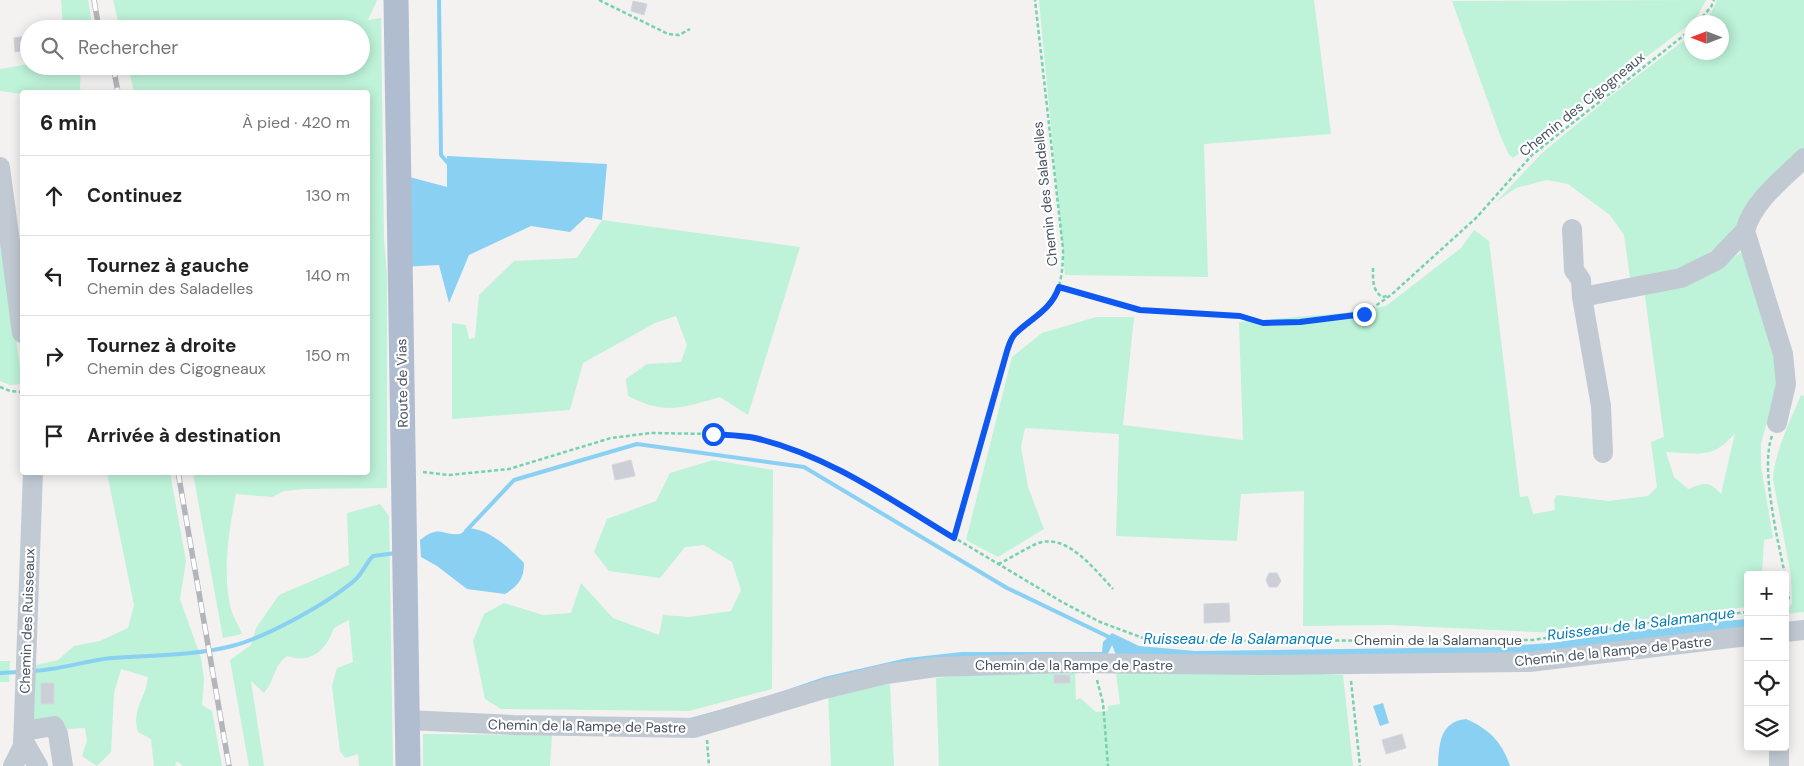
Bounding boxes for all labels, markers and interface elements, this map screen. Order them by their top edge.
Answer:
north arrow [1684,15,1729,60]
search box [20,20,370,75]
icon: search [38,34,66,62]
text: Rechercher [78,35,178,60]
street label: Chemin des Cigogneaux [1516,48,1648,160]
text: 6 min [40,109,97,137]
text: À pied · 420 m [242,112,350,133]
street label: Chemin des Saladelles [1028,121,1062,267]
icon: ahead [40,182,68,210]
text: Continuez [87,183,182,208]
text: 130 m [306,185,350,206]
text: Tournez à gauche [87,253,249,278]
icon: left [40,262,68,290]
text: 140 m [306,265,350,286]
text: Chemin des Saladelles [87,278,253,299]
route end [1353,303,1376,326]
text: Tournez à droite [87,333,237,358]
street label: Route de Vias [392,338,412,428]
icon: right [40,342,68,370]
text: 150 m [306,345,350,366]
text: Chemin des Cigogneaux [87,358,266,379]
icon: arrive [40,422,68,450]
text: Arrivée à destination [87,423,281,448]
route start [702,423,725,446]
street label: Chemin des Ruisseaux [15,548,39,694]
map controls [1744,571,1789,751]
button: + [1744,571,1789,616]
water label: Ruisseau de la Salamanque [1546,603,1736,645]
button: − [1744,616,1789,661]
water label: Ruisseau de la Salamanque [1144,629,1333,649]
street label: Chemin de la Salamanque [1354,631,1522,649]
street label: Chemin de la Rampe de Pastre [1514,632,1713,670]
street label: Chemin de la Rampe de Pastre [975,656,1173,674]
button: locate [1744,661,1789,706]
button: layers [1744,706,1789,751]
street label: Chemin de la Rampe de Pastre [488,715,686,737]

